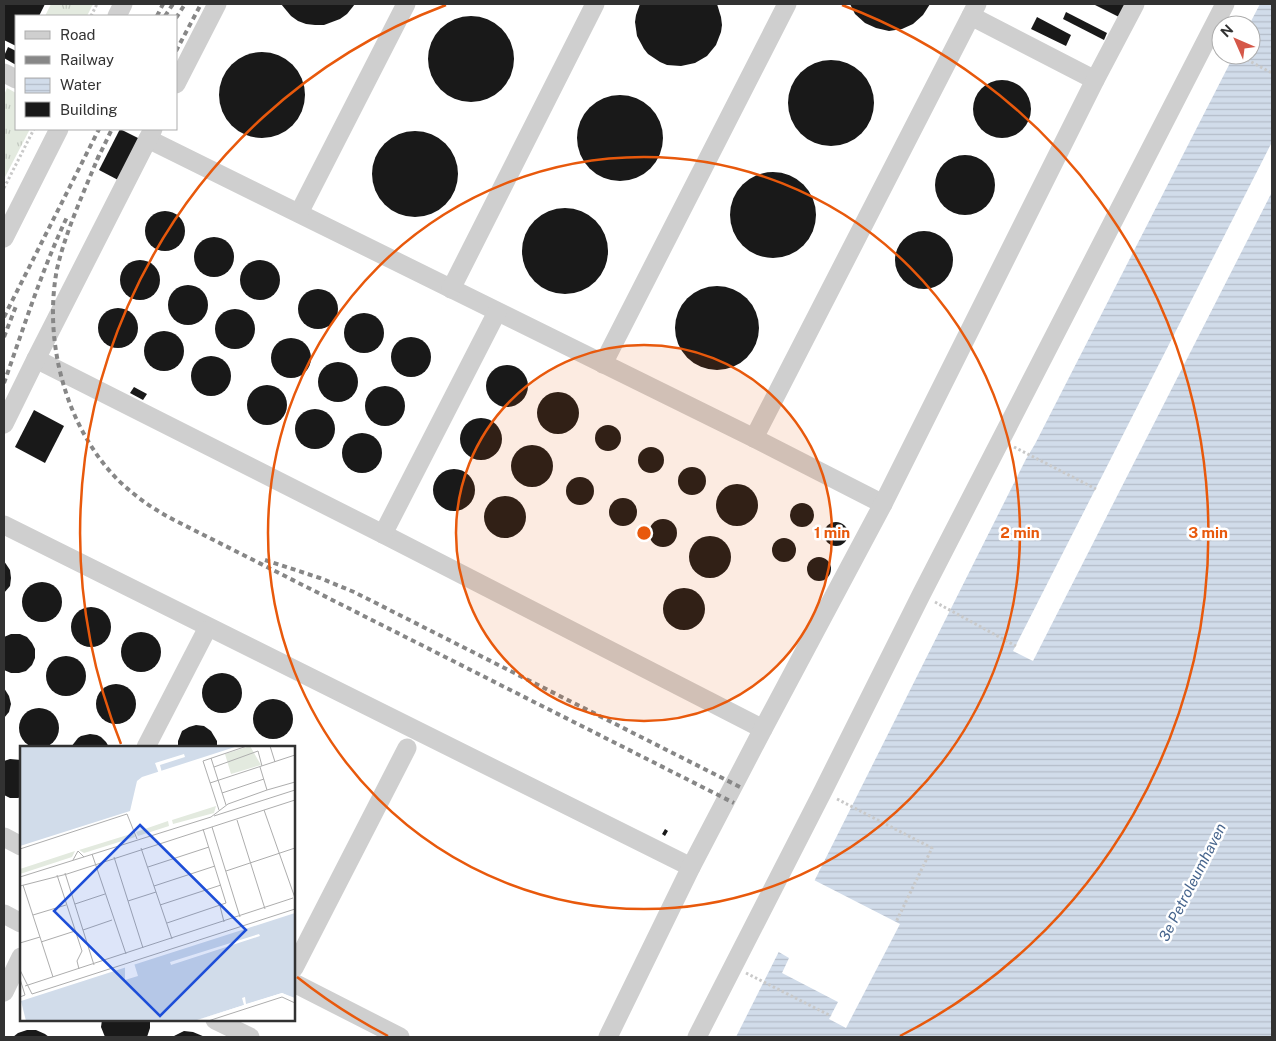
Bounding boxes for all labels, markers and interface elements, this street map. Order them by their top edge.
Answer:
legend [15,15,178,130]
north arrow [1211,15,1261,65]
text: N [1217,21,1236,40]
text: Road [60,26,96,43]
text: Railway [60,51,114,68]
text: Water [60,76,102,93]
text: Building [60,101,118,118]
centre of rings [635,524,653,542]
text: 1 min [814,524,850,541]
text: 2 min [1000,524,1040,541]
text: 3 min [1188,524,1228,541]
inset map [20,746,295,1021]
water label: 3e Petroleumhaven [1155,820,1229,944]

